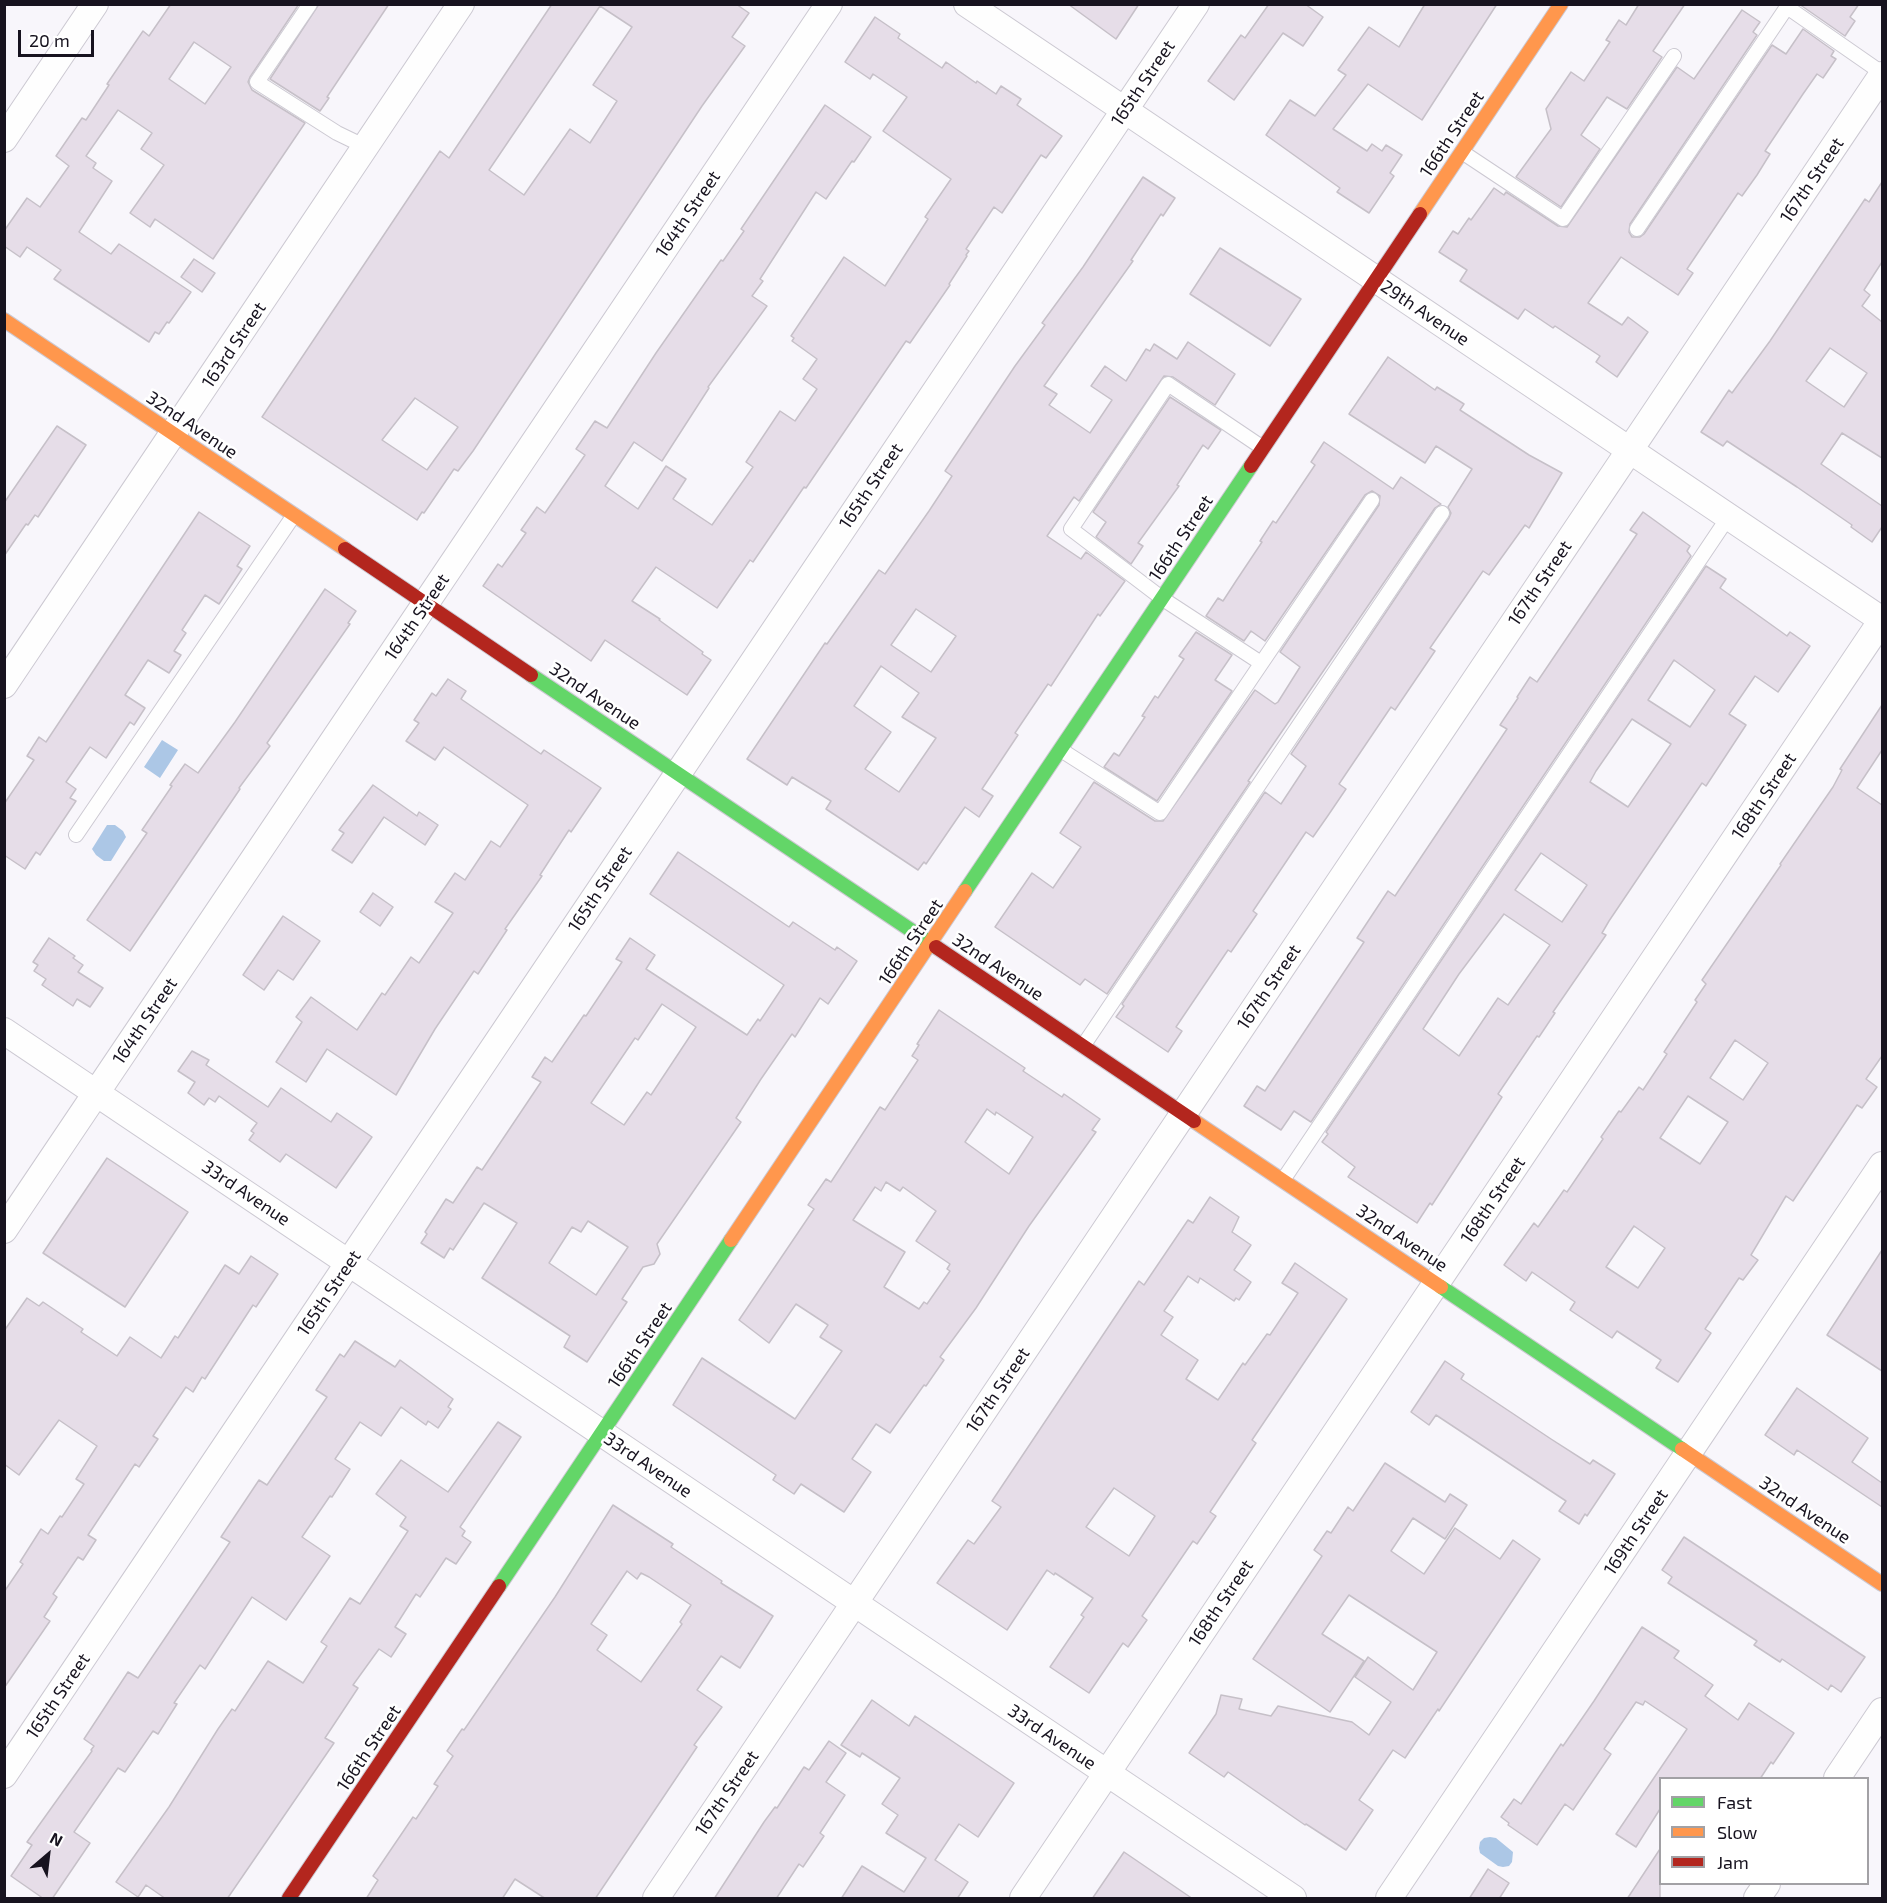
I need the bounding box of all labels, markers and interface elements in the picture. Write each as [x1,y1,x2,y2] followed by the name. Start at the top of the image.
[21,18,98,56] scale bar
[29,29,70,51] text: 20 m
[1107,36,1179,130] street label: 165th Street
[1415,87,1489,181] street label: 166th Street
[1776,133,1848,227] street label: 167th Street
[651,167,725,261] street label: 164th Street
[1377,276,1473,350] street label: 29th Avenue
[197,298,271,392] street label: 163rd Street
[142,387,242,463] street label: 32nd Avenue
[835,439,907,533] street label: 165th Street
[1144,491,1218,585] street label: 166th Street
[1504,536,1576,630] street label: 167th Street
[380,570,454,664] street label: 164th Street
[545,658,645,734] street label: 32nd Avenue
[1727,749,1801,843] street label: 168th Street
[564,842,636,936] street label: 165th Street
[874,895,948,989] street label: 166th Street
[948,929,1048,1005] street label: 32nd Avenue
[1233,940,1305,1034] street label: 167th Street
[108,974,182,1068] street label: 164th Street
[1456,1153,1530,1247] street label: 168th Street
[198,1156,294,1230] street label: 33rd Avenue
[1352,1200,1452,1276] street label: 32nd Avenue
[293,1246,365,1340] street label: 165th Street
[603,1298,677,1392] street label: 166th Street
[962,1343,1034,1437] street label: 167th Street
[600,1428,696,1502] street label: 33rd Avenue
[1755,1472,1855,1548] street label: 32nd Avenue
[1599,1485,1673,1579] street label: 169th Street
[1184,1556,1258,1650] street label: 168th Street
[22,1649,94,1743] street label: 165th Street
[1004,1700,1100,1774] street label: 33rd Avenue
[332,1701,406,1795] street label: 166th Street
[691,1746,763,1840] street label: 167th Street
[1659,1777,1869,1885] legend
[1717,1791,1752,1813] text: Fast
[1717,1821,1757,1843] text: Slow
[18,1825,78,1885] north arrow
[47,1828,66,1850] text: N
[1717,1851,1749,1873] text: Jam

